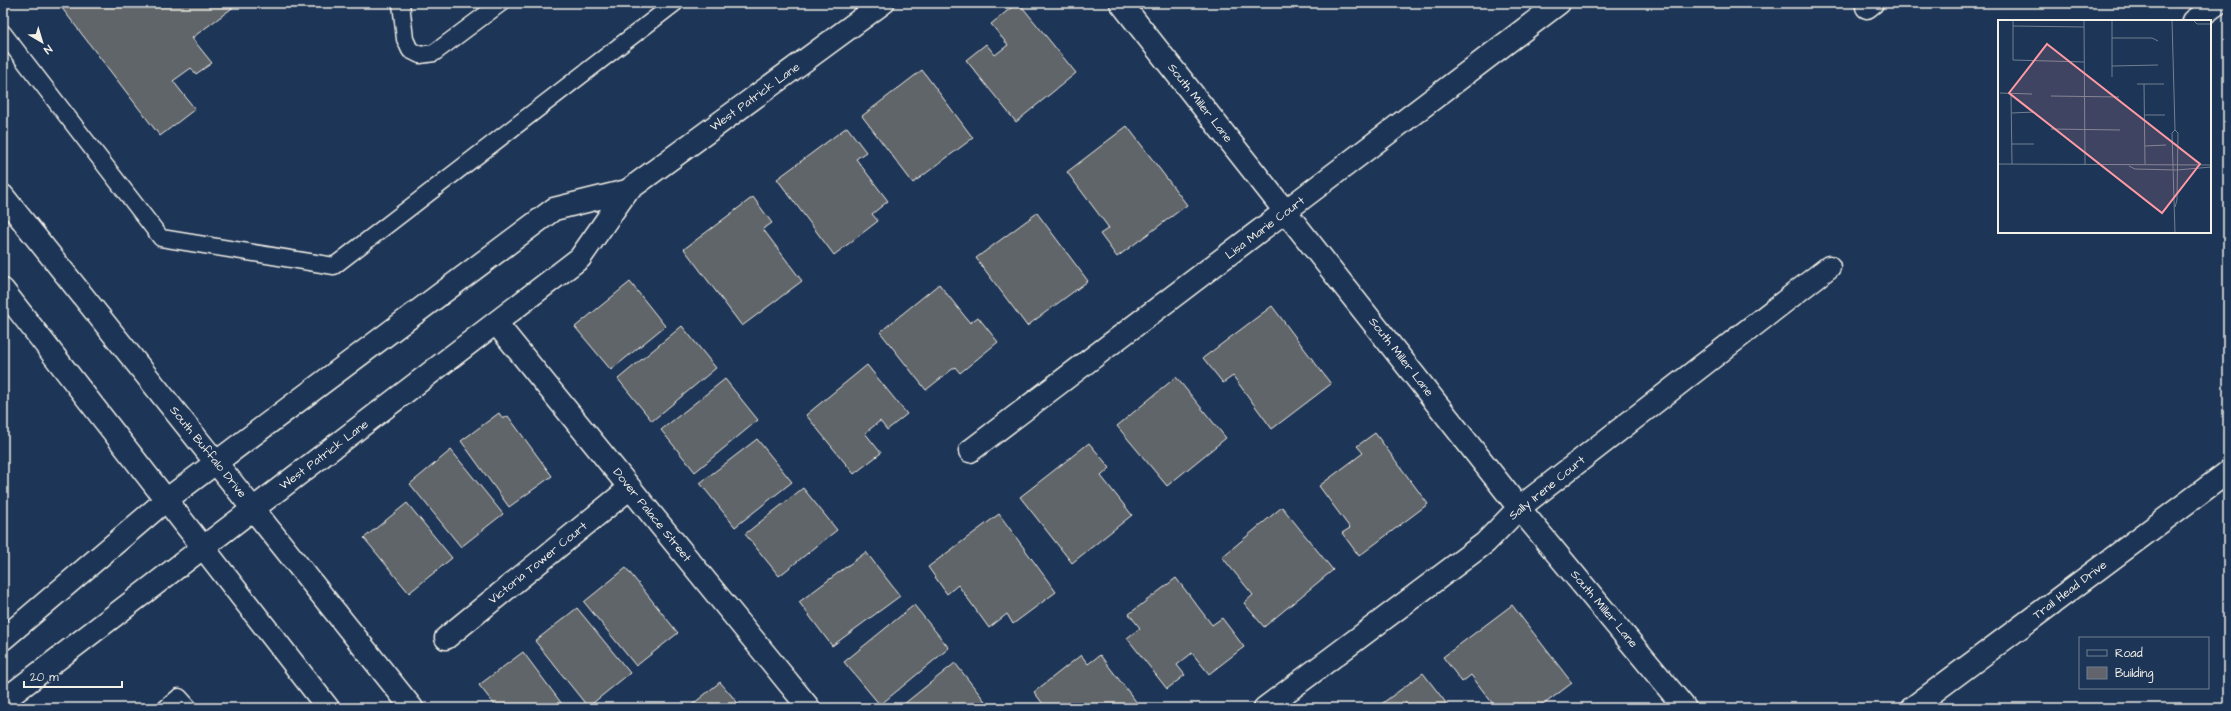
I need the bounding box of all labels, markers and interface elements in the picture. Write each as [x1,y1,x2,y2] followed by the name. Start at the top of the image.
[1998,20,2211,233] inset map
[22,22,62,62] north arrow
[40,41,55,58] text: N
[707,58,804,135] street label: West Patrick Lane
[1164,60,1237,147] street label: South Miller Lane
[1222,192,1308,264] street label: Lisa Marie Court
[1365,314,1438,401] street label: South Miller Lane
[166,403,251,502] street label: South Buffalo Drive
[276,416,372,494] street label: West Patrick Lane
[1505,452,1590,525] street label: Sally Irene Court
[609,464,695,566] street label: Dover Palace Street
[485,518,591,608] street label: Victoria Tower Court
[2030,556,2111,623] street label: Trail Head Drive
[1566,567,1642,652] street label: South Miller Lane
[2079,637,2209,689] legend
[2115,645,2143,662] text: Road
[24,663,122,689] scale bar
[2115,665,2153,683] text: Building
[30,669,59,686] text: 20 m

